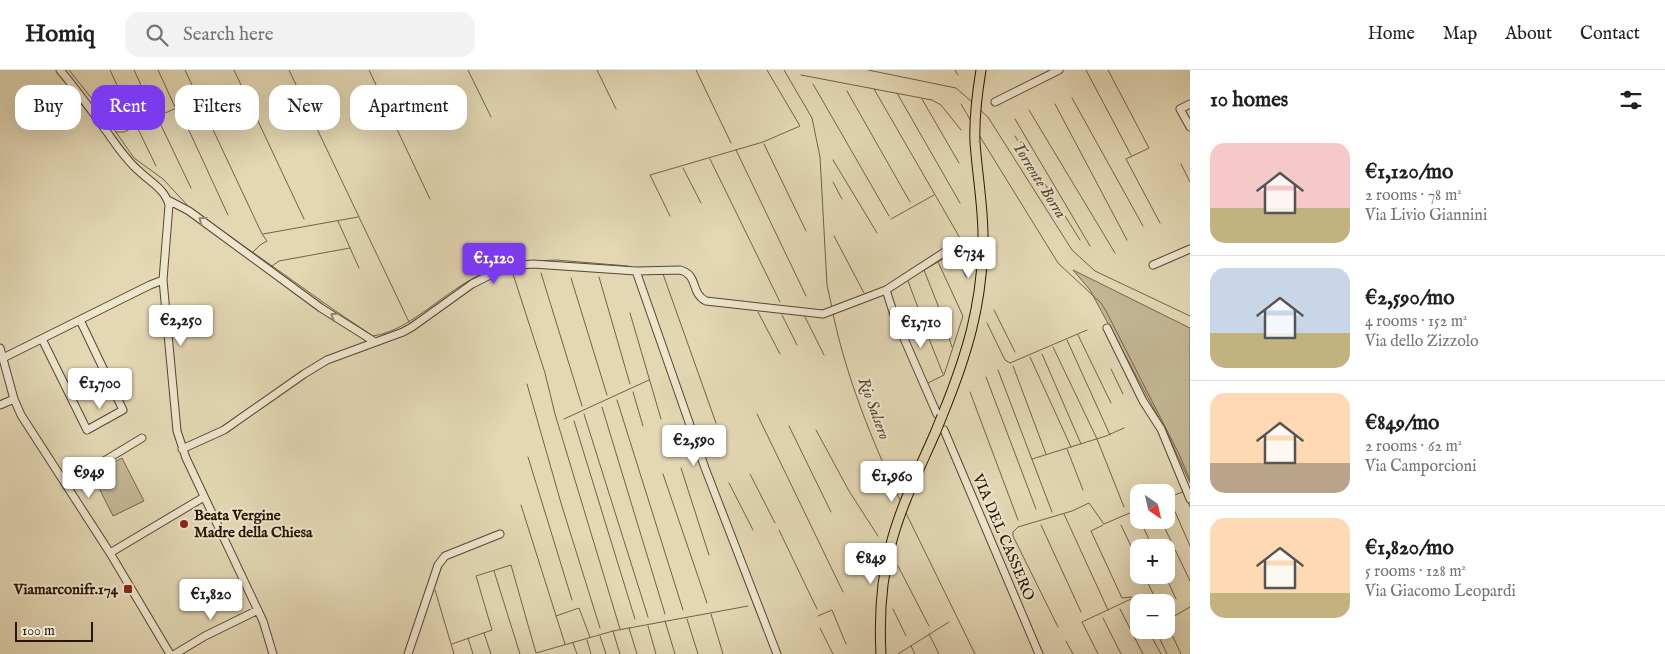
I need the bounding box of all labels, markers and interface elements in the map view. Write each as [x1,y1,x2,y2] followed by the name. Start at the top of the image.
[125,12,475,57] search box
[25,19,95,50] text: Homiq
[143,21,171,49] icon: search
[183,23,274,47] text: Search here
[1368,23,1415,46] text: Home
[1443,23,1477,46] text: Map
[1505,23,1552,46] text: About
[1580,23,1640,46] text: Contact
[15,85,81,130] chip: Buy
[91,85,165,130] chip: Rent
[175,85,259,130] chip: Filters
[269,85,340,130] chip: New
[350,85,467,130] chip: Apartment
[1617,86,1645,114] icon: filters
[1210,87,1288,114] text: 10 homes
[1007,138,1070,223] water label: Torrente Borra
[1365,159,1453,186] text: €1,120/mo
[1250,163,1310,223] icon: home
[1365,186,1462,206] text: 2 rooms · 78 m²
[1365,206,1487,226] text: Via Livio Giannini
[199,218,208,226] one-way arrow
[939,236,999,279] pin: €734
[453,242,535,285] pin: €1,120
[954,243,984,263] text: €734
[474,249,514,269] text: €1,120
[1365,285,1454,312] text: €2,590/mo
[1250,288,1310,348] icon: home
[140,304,222,347] pin: €2,250
[880,306,962,349] pin: €1,710
[160,311,202,331] text: €2,250
[1365,312,1467,332] text: 4 rooms · 152 m²
[330,313,339,322] one-way arrow
[901,313,941,333] text: €1,710
[1365,332,1479,352] text: Via dello Zizzolo
[59,368,141,410] pin: €1,700
[79,374,121,394] text: €1,700
[853,375,894,443] water label: Rio Salsero
[1365,410,1439,437] text: €849/mo
[1250,413,1310,473] icon: home
[653,424,735,467] pin: €2,590
[673,431,715,451] text: €2,590
[1365,437,1462,457] text: 2 rooms · 62 m²
[59,456,119,499] pin: €949
[1365,457,1476,477] text: Via Camporcioni
[851,460,933,503] pin: €1,960
[73,463,105,483] text: €949
[871,467,913,487] text: €1,960
[968,470,1039,603] street label: VIA DEL CASSERO
[1130,484,1175,529] north arrow
[1130,484,1175,639] map controls
[194,506,313,542] place label: Beata Vergine Madre della Chiesa
[178,518,190,530] marker: Beata Vergine Madre della Chiesa
[1365,535,1454,562] text: €1,820/mo
[1250,538,1310,598] icon: home
[1130,539,1175,584] button: +
[841,542,901,585] pin: €849
[856,549,886,569] text: €849
[1365,562,1466,582] text: 5 rooms · 128 m²
[170,578,252,621] pin: €1,820
[13,580,119,599] place label: Viamarconifr.174
[1365,582,1516,602] text: Via Giacomo Leopardi
[122,583,134,595] marker: Viamarconifr.174
[190,585,232,605] text: €1,820
[1130,594,1175,639] button: −
[15,619,92,642] scale bar
[22,622,55,640] text: 100 m

